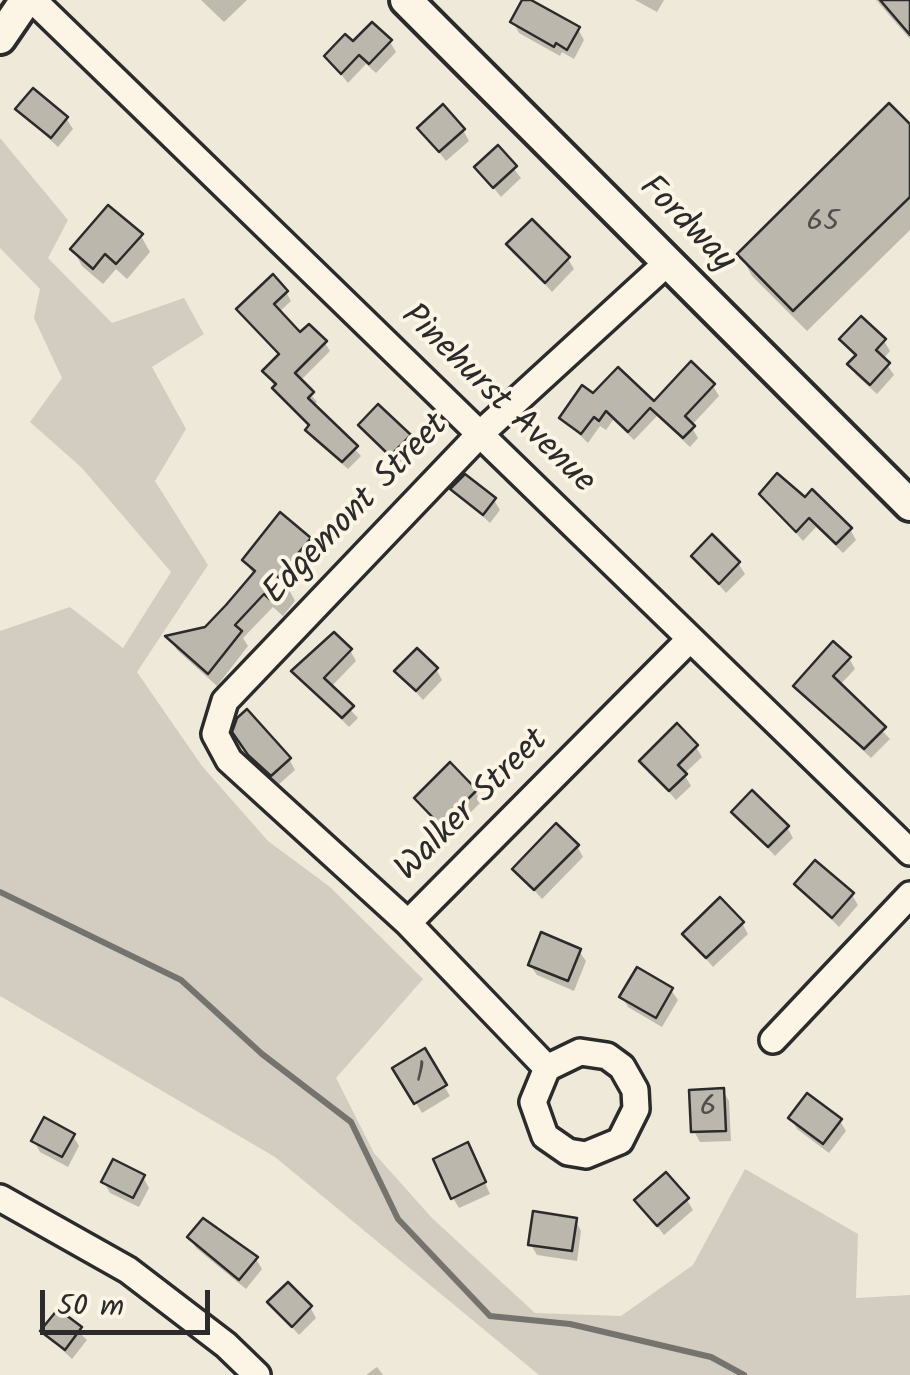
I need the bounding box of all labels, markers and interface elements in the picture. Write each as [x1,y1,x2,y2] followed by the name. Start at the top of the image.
[628,169,742,283] street label: Fordway
[807,207,839,243] house number: 65
[390,298,602,504] street label: Pinehurst Avenue
[256,407,460,615] street label: Edgemont Street
[389,722,559,892] street label: Walker Street
[415,1058,425,1094] house number: 1
[700,1092,716,1128] house number: 6
[45,1270,215,1332] scale bar
[57,1283,124,1331] text: 50 m

